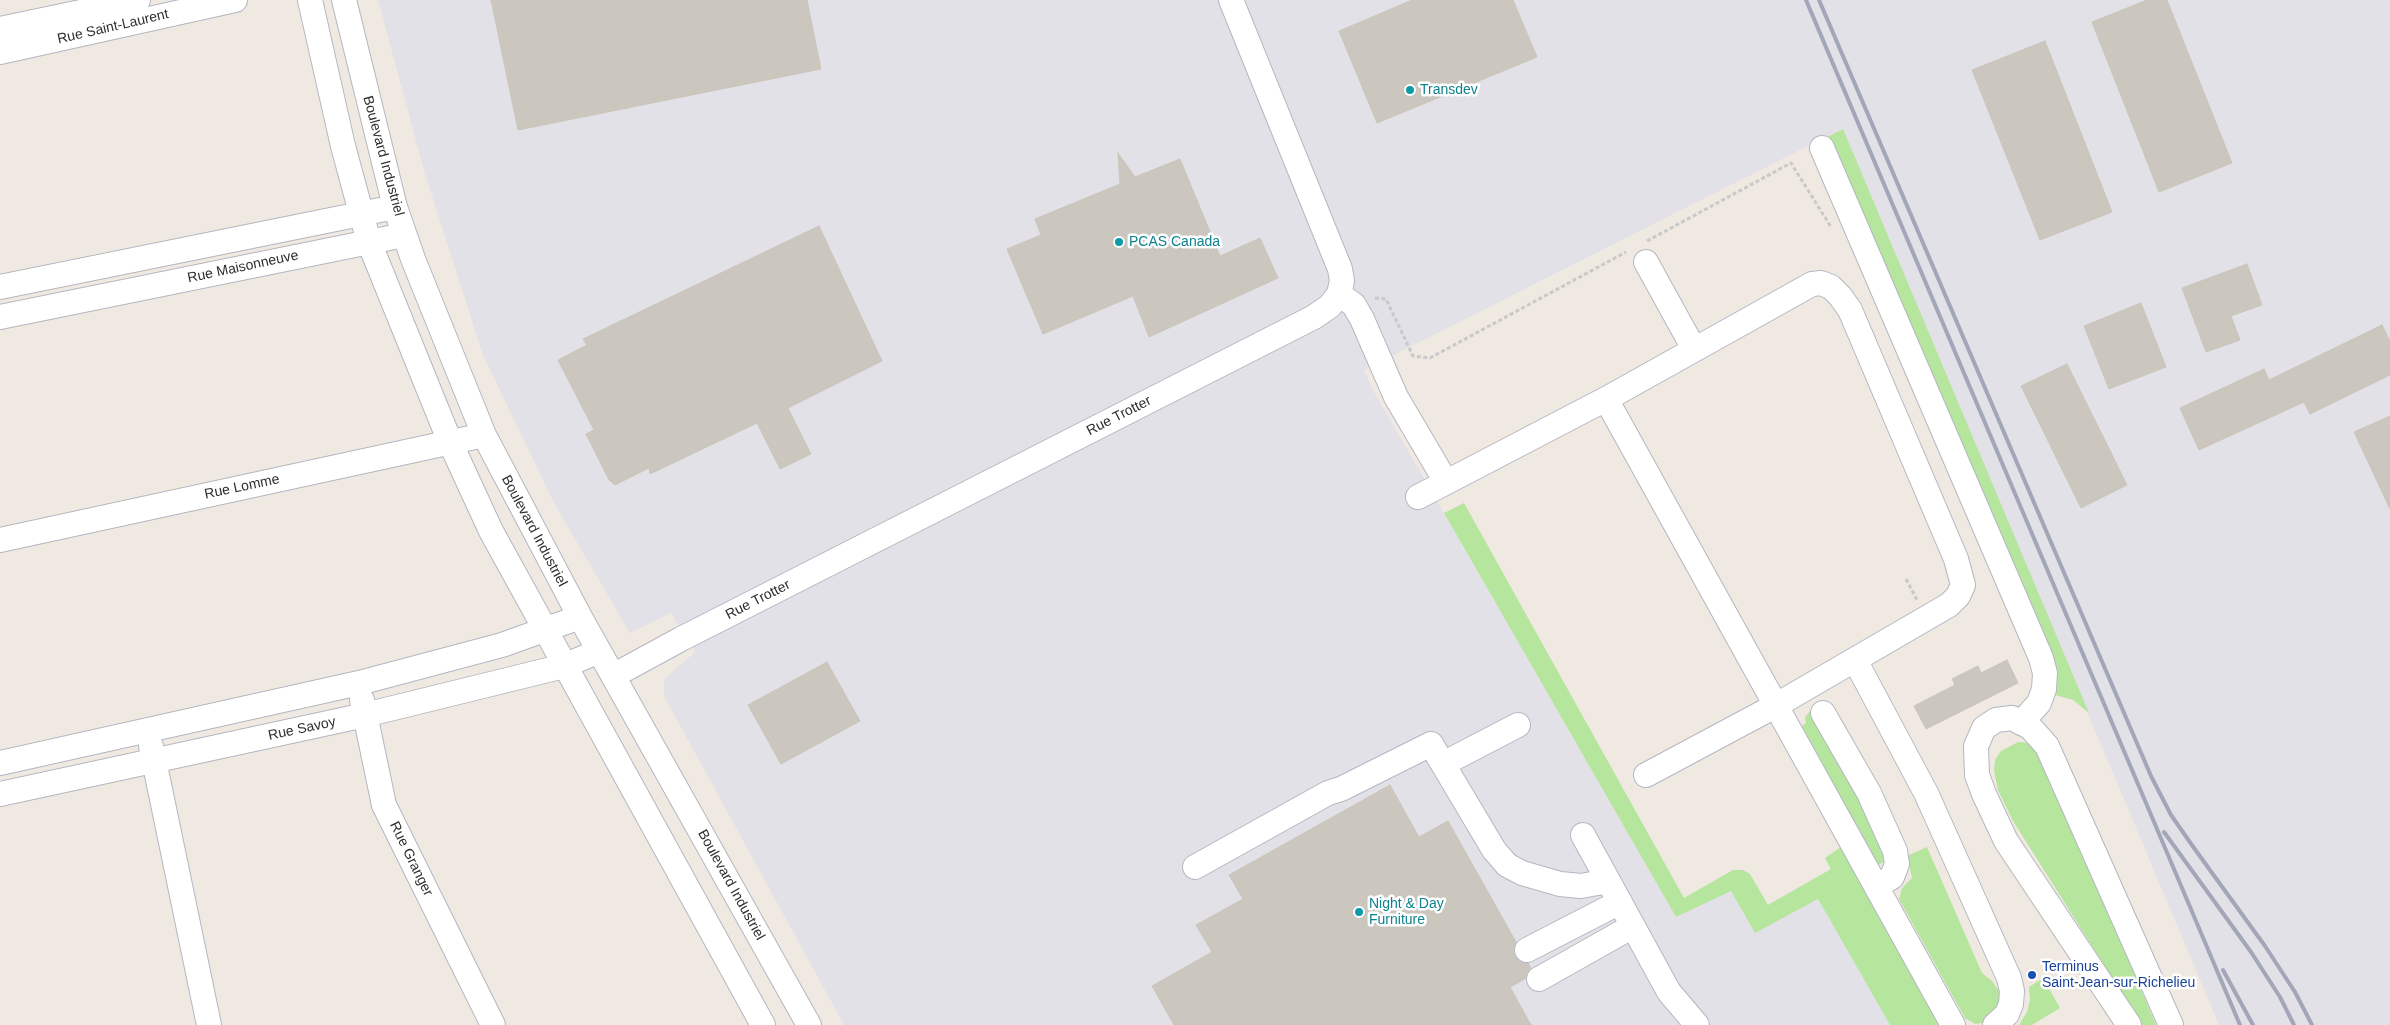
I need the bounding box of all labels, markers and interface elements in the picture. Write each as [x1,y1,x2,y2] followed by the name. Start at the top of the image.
[56,6,170,48] street label: Rue Saint-Laurent
[1420,82,1478,98] place label: Transdev
[1404,84,1416,96] marker: Transdev
[359,94,407,218] street label: Boulevard Industriel
[1129,234,1220,250] place label: PCAS Canada
[1113,236,1125,248] marker: PCAS Canada
[186,247,300,287] street label: Rue Maisonneuve
[1084,393,1154,439] street label: Rue Trotter
[203,471,281,503] street label: Rue Lomme
[498,472,570,590] street label: Boulevard Industriel
[723,577,793,623] street label: Rue Trotter
[267,714,337,744] street label: Rue Savoy
[386,819,436,899] street label: Rue Granger
[694,827,768,943] street label: Boulevard Industriel
[1369,896,1444,929] place label: Night & Day Furniture
[1353,906,1365,918] marker: Night & Day Furniture
[2042,959,2195,992] place label: Terminus Saint-Jean-sur-Richelieu
[2026,969,2038,981] marker: Terminus Saint-Jean-sur-Richelieu

